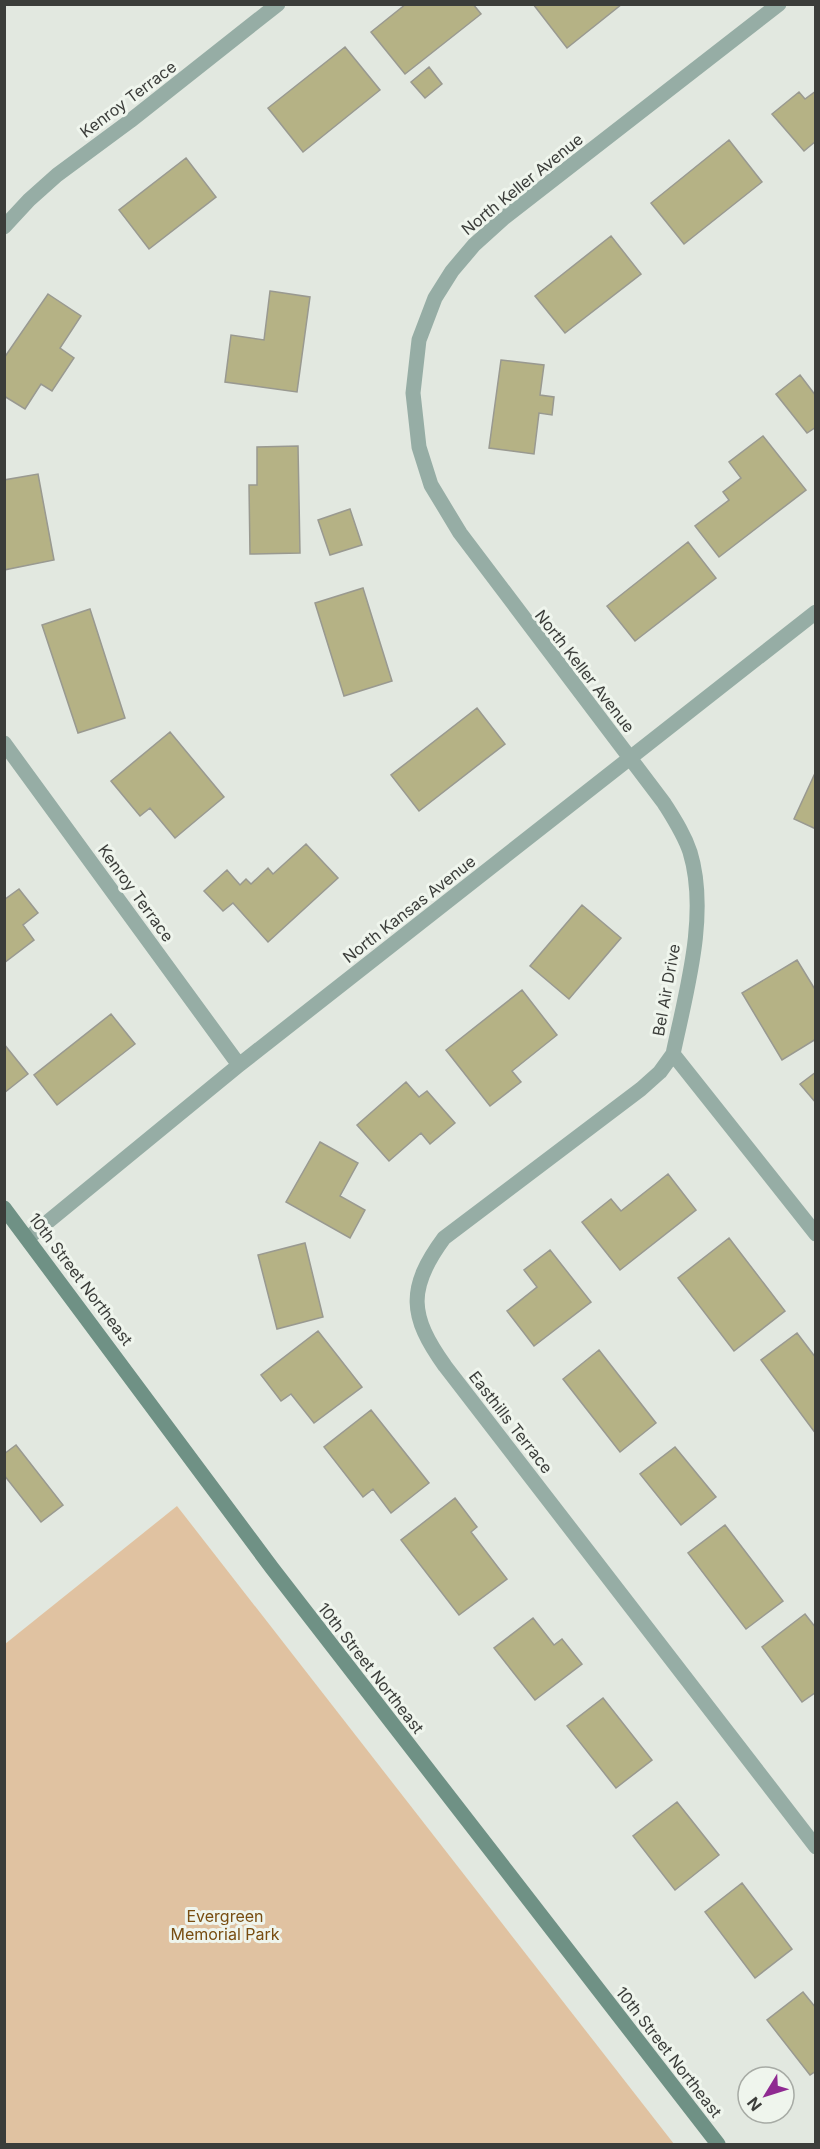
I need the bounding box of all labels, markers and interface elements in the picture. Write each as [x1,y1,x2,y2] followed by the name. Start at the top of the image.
[76,56,180,142] street label: Kenroy Terrace
[457,129,587,239] street label: North Keller Avenue
[531,606,639,736] street label: North Keller Avenue
[94,840,178,946] street label: Kenroy Terrace
[339,851,479,967] street label: North Kansas Avenue
[648,942,684,1038] street label: Bel Air Drive
[25,1209,137,1349] street label: 10th Street Northeast
[465,1367,557,1477] street label: Easthills Terrace
[314,1599,428,1737] street label: 10th Street Northeast
[170,1906,280,1944] park label: Evergreen Memorial Park
[612,1983,726,2121] street label: 10th Street Northeast
[736,2065,796,2125] north arrow
[743,2093,766,2115] text: N

